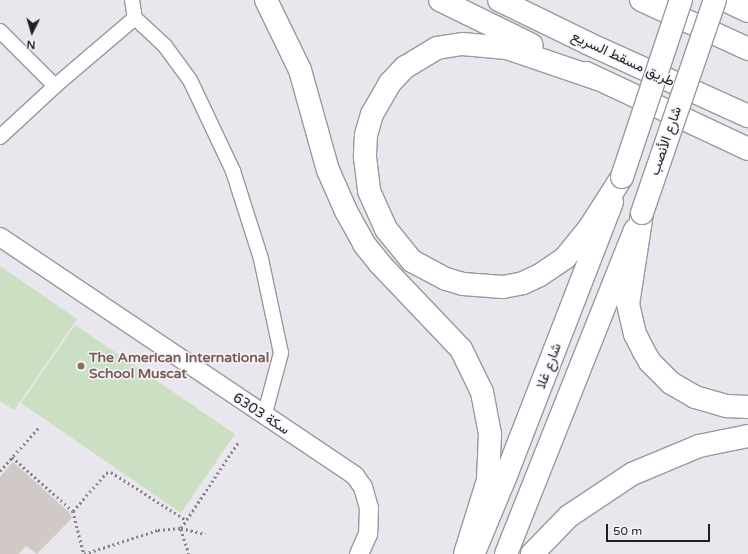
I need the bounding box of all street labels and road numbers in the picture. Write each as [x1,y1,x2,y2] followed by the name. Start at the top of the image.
[569,28,677,90] street label: طريق مسقط السريع
[646,104,686,178] street label: شارع الأنصب
[533,341,565,391] street label: شارع غلا
[229,389,293,439] street label: سكة 6303

